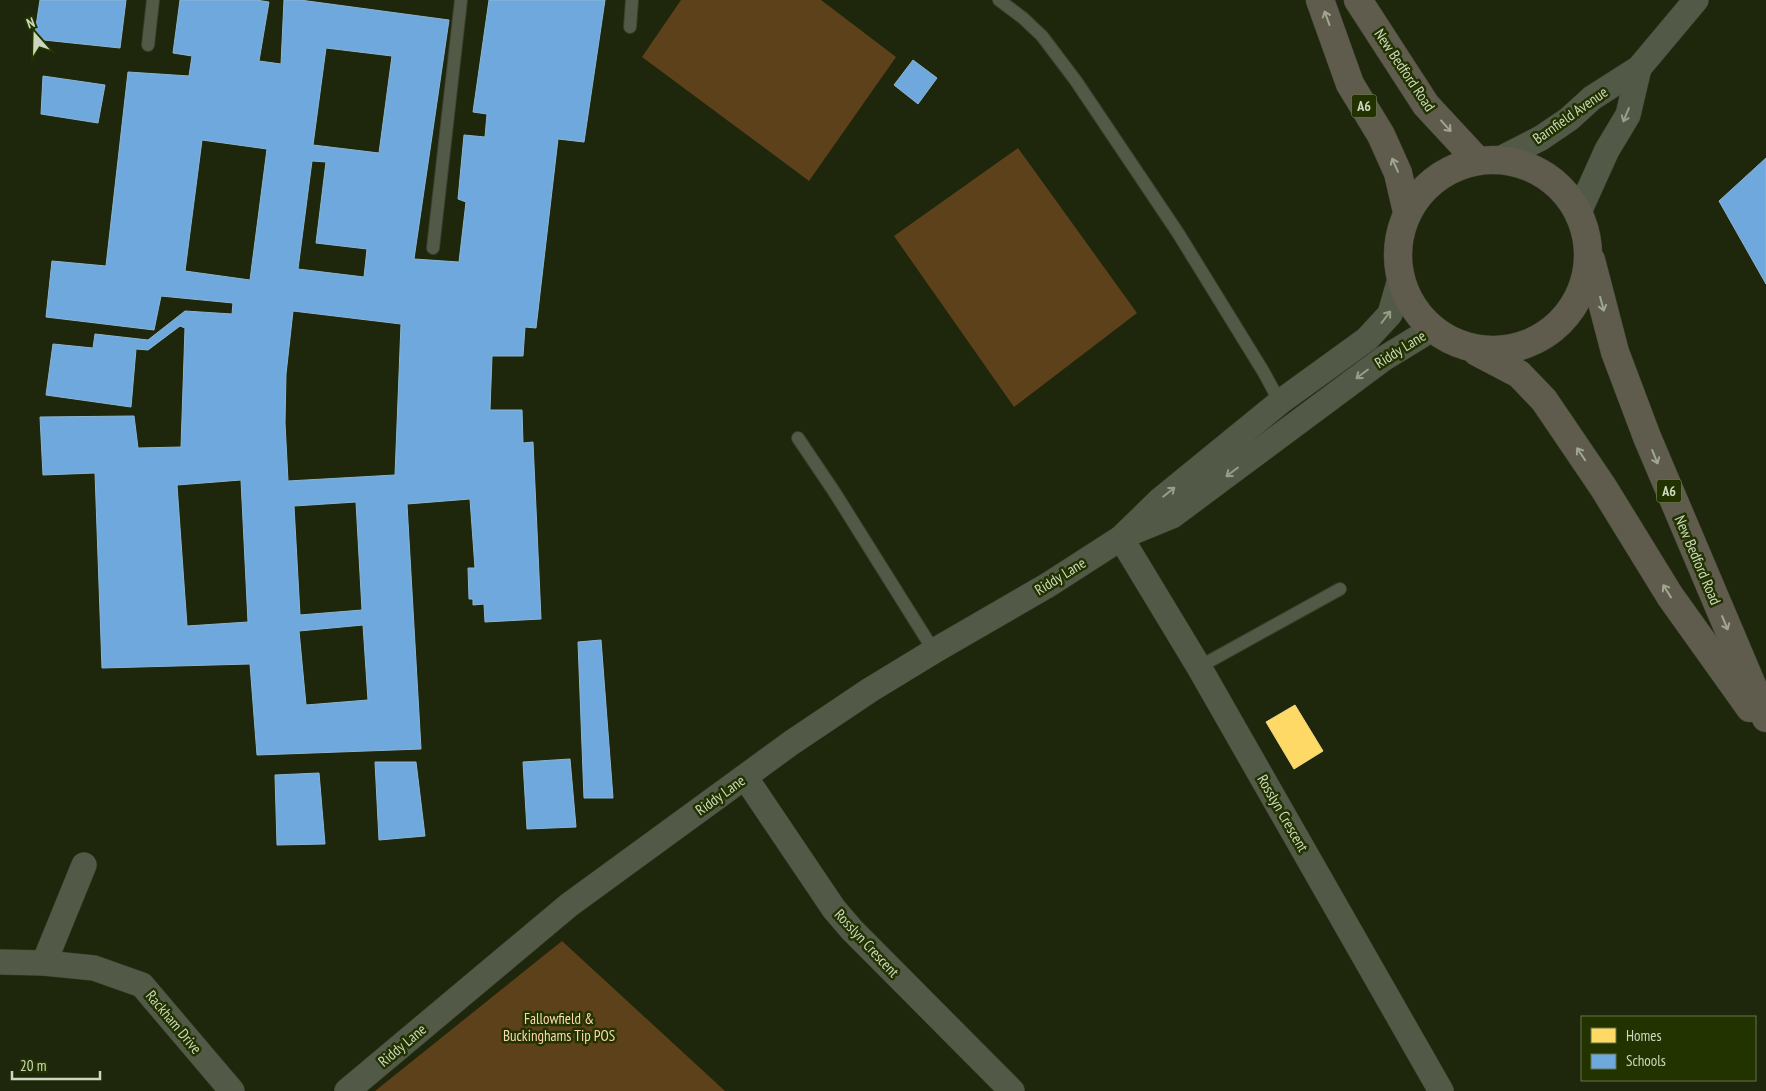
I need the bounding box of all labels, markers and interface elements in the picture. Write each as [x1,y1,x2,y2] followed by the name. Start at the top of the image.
[10,10,60,60] north arrow
[1322,11,1331,27] one-way arrow
[24,13,37,33] text: N
[1370,25,1440,115] street label: New Bedford Road
[1529,82,1611,148] street label: Barnfield Avenue
[1352,94,1376,118] road number: A6
[1621,107,1631,122] one-way arrow
[1439,119,1451,132] one-way arrow
[1390,158,1399,173] one-way arrow
[1598,295,1608,311] one-way arrow
[1381,310,1391,324] one-way arrow
[1371,326,1429,372] street label: Riddy Lane
[1356,369,1369,380] one-way arrow
[1576,447,1586,461] one-way arrow
[1651,449,1660,464] one-way arrow
[1226,466,1239,477] one-way arrow
[1656,480,1682,502] road number: A6
[1162,487,1175,498] one-way arrow
[1671,512,1725,608] street label: New Bedford Road
[1031,553,1089,599] street label: Riddy Lane
[1662,585,1672,599] one-way arrow
[1721,615,1731,630] one-way arrow
[692,771,748,819] street label: Riddy Lane
[1253,771,1313,855] street label: Rosslyn Crescent
[831,905,903,981] street label: Rosslyn Crescent
[142,986,206,1058] street label: Rackham Drive
[503,1009,615,1045] park label: Fallowfield & Buckinghams Tip POS
[1581,1016,1756,1081] legend
[374,1020,430,1070] street label: Riddy Lane
[1626,1026,1662,1045] text: Homes
[12,1048,100,1080] scale bar
[1626,1051,1666,1070] text: Schools
[20,1056,46,1075] text: 20 m

